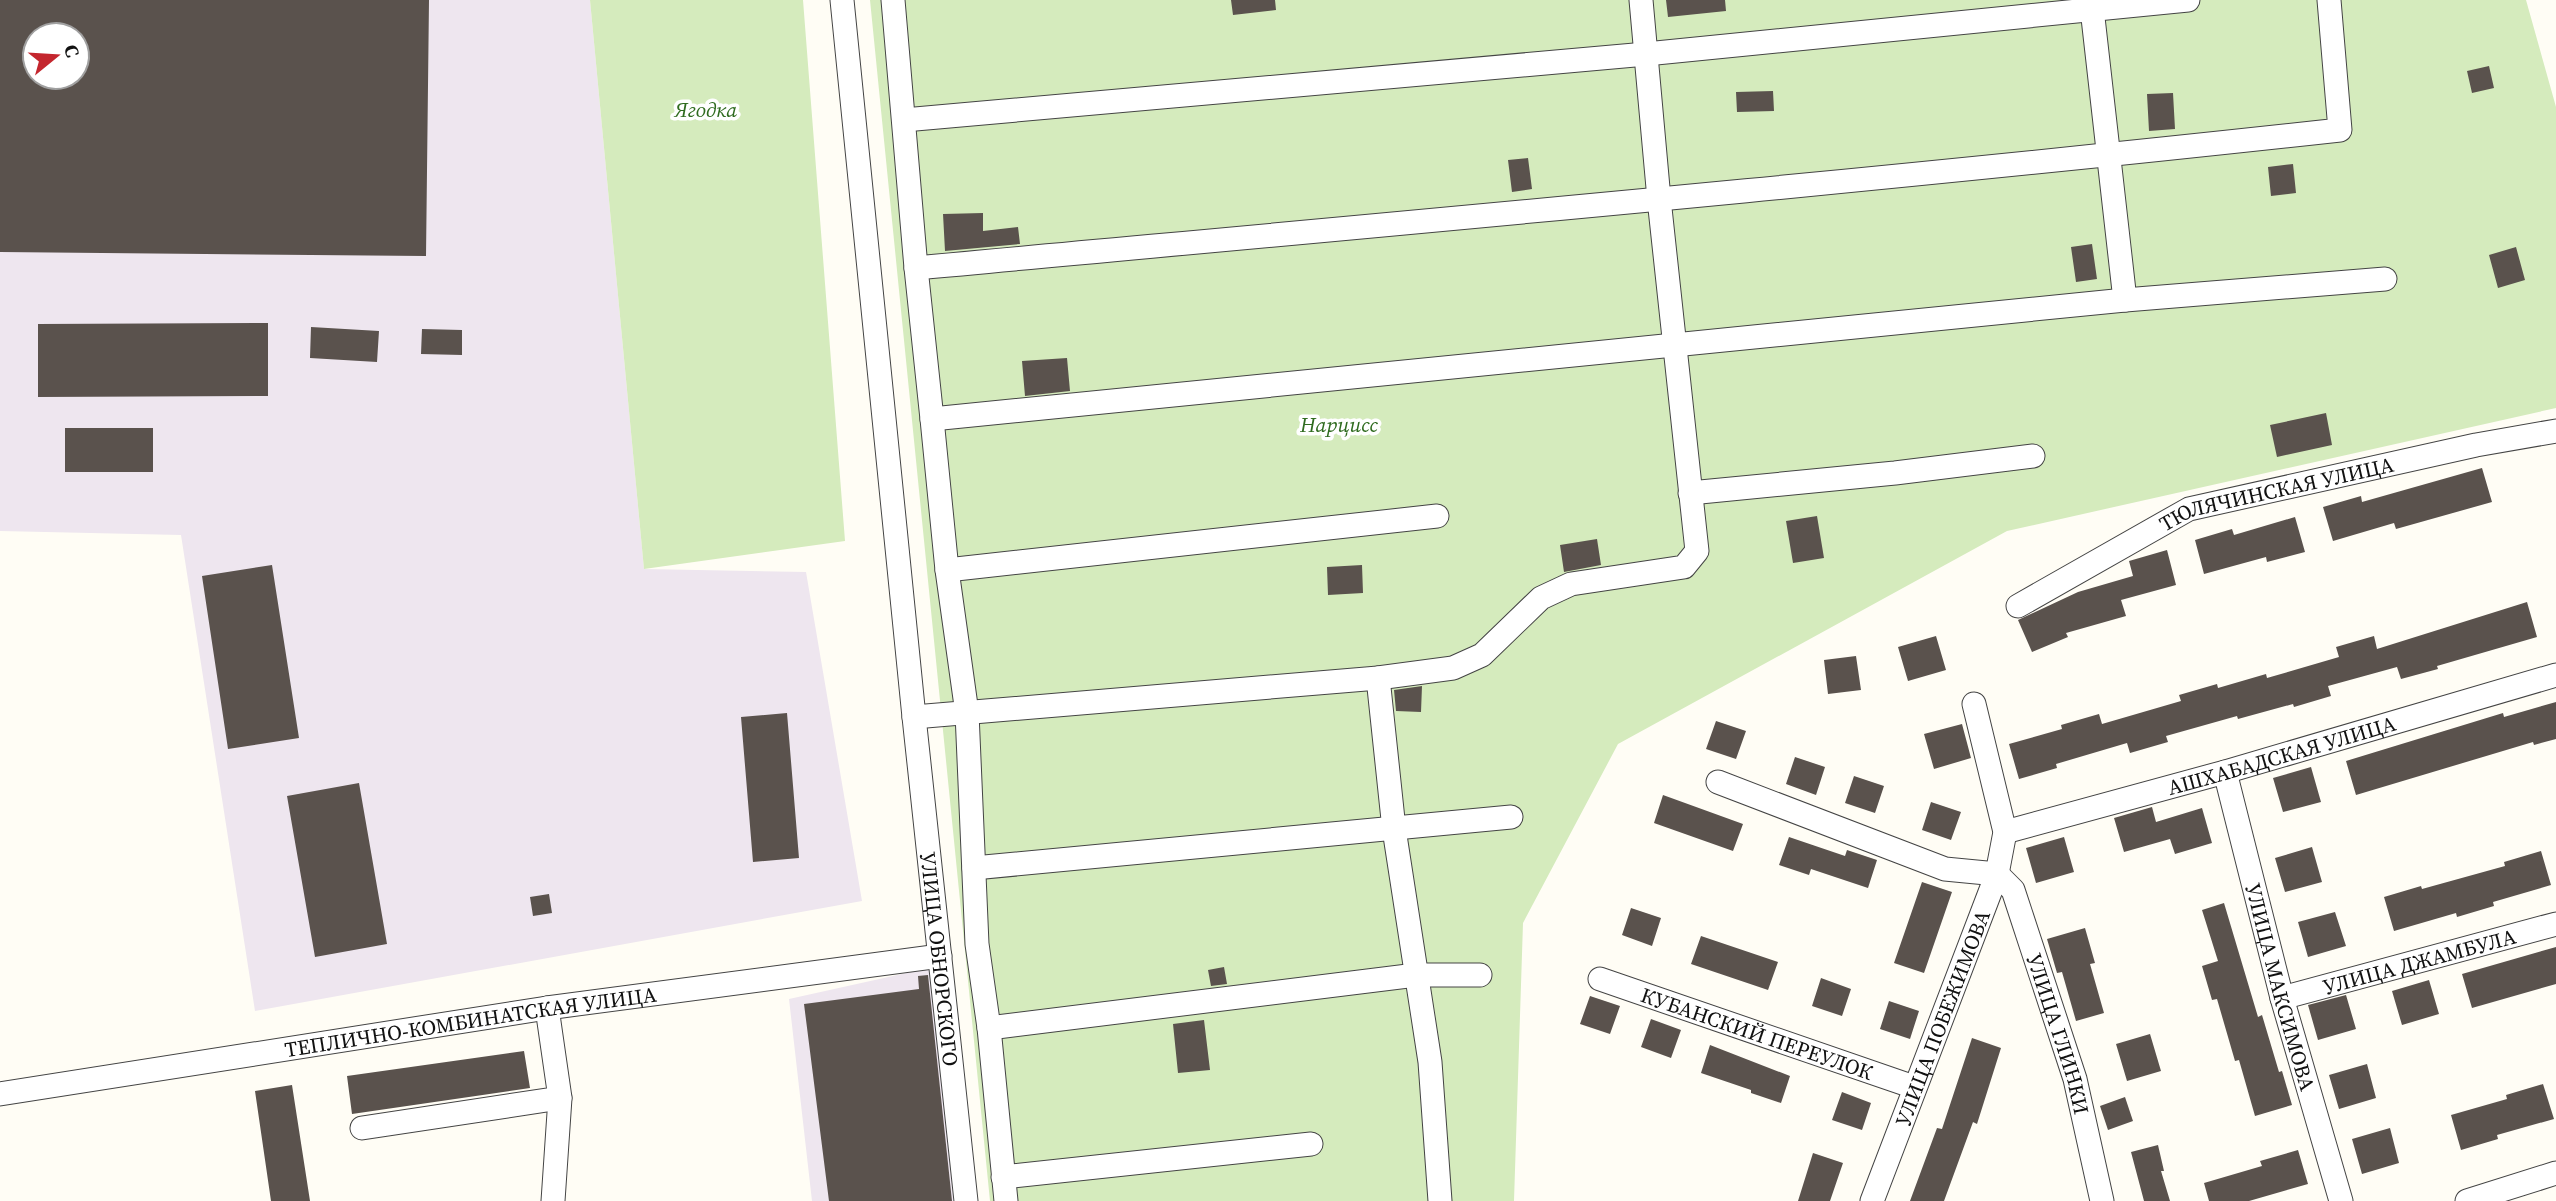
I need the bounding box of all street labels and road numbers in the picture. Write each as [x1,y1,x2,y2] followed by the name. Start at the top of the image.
[2154,449,2396,538] street label: ТЮЛЯЧИНСКАЯ УЛИЦА
[2164,708,2399,802] street label: АШХАБАДСКАЯ УЛИЦА
[914,850,966,1068] street label: УЛИЦА ОБНОРСКОГО
[2239,880,2323,1094] street label: УЛИЦА МАКСИМОВА
[1887,906,1996,1130] street label: УЛИЦА ПОБЕЖИМОВА
[2319,921,2519,1001] street label: УЛИЦА ДЖАМБУЛА
[2020,949,2097,1117] street label: УЛИЦА ГЛИНКИ
[282,979,658,1064] street label: ТЕПЛИЧНО-КОМБИНАТСКАЯ УЛИЦА
[1637,980,1877,1086] street label: КУБАНСКИЙ ПЕРЕУЛОК

